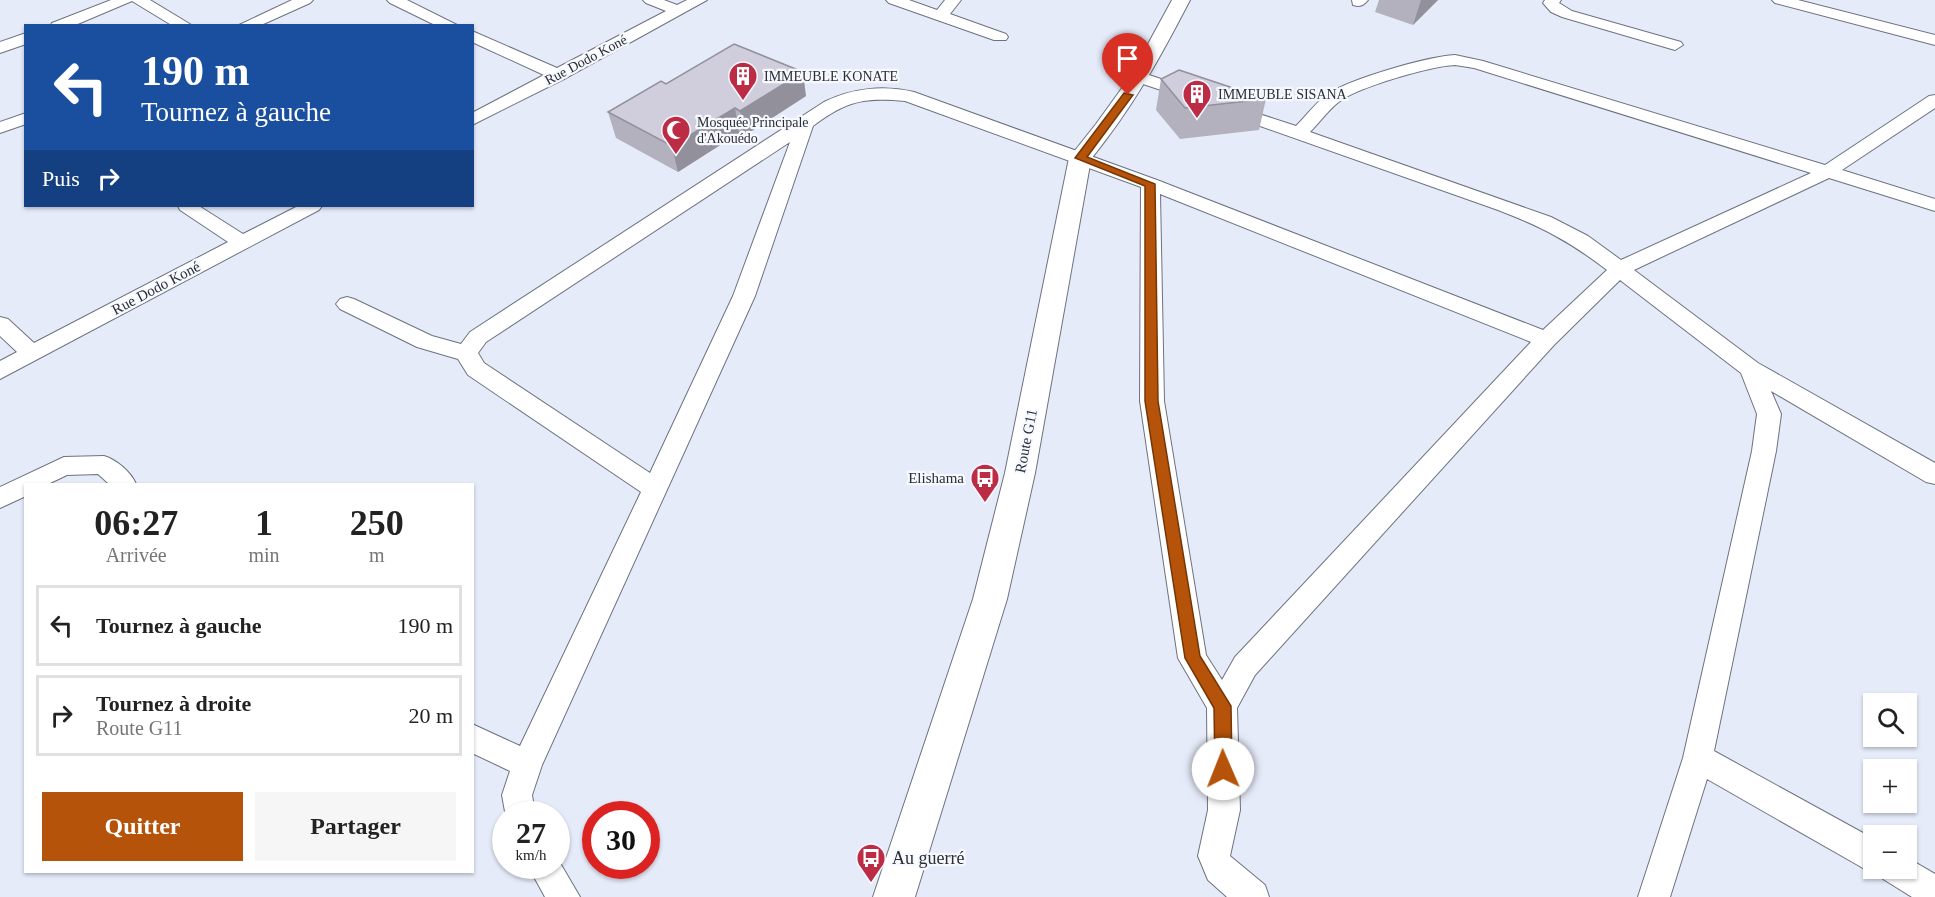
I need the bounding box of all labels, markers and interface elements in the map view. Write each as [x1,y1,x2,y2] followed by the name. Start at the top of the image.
[542,32,630,88] street label: Rue Dodo Koné
[1102,33,1153,95] pin
[1111,42,1144,75] icon: arrive
[42,48,120,126] icon: left
[141,48,250,94] text: 190 m
[727,60,759,102] building icon: IMMEUBLE KONATE
[764,69,898,84] place label: IMMEUBLE KONATE
[1181,78,1213,120] building icon: IMMEUBLE SISANA
[1218,87,1348,102] place label: IMMEUBLE SISANA
[141,97,331,127] text: Tournez à gauche
[660,114,692,156] mosque icon: Mosquée Principale d'Akouédo
[697,115,809,146] place label: Mosquée Principale d'Akouédo
[92,162,125,195] icon: right
[42,166,80,191] text: Puis
[109,258,203,318] street label: Rue Dodo Koné
[1012,408,1040,474] street label: Route G11
[969,462,1001,504] bus stop icon: Elishama
[908,470,964,486] place label: Elishama
[94,503,178,543] text: 06:27
[255,503,273,543] text: 1
[350,503,404,543] text: 250
[106,544,167,566] text: Arrivée
[248,544,280,566] text: min
[369,544,385,566] text: m
[45,609,78,642] icon: left
[96,613,261,638] text: Tournez à gauche
[397,613,453,638] text: 190 m
[96,691,251,716] text: Tournez à droite
[1863,693,1917,879] map controls
[1863,693,1917,747] button: search
[45,699,78,732] icon: right
[408,703,453,728] text: 20 m
[96,717,182,739] text: Route G11
[1191,737,1255,801] position arrow
[1863,759,1917,813] button: +
[42,792,243,861] button: Quitter
[255,792,456,861] button: Partager
[582,801,660,879] speed limit sign: 30
[516,816,546,849] text: 27
[1863,825,1917,879] button: −
[855,842,887,884] bus stop icon: Au guerré
[516,847,546,863] text: km/h
[892,848,964,868] place label: Au guerré

